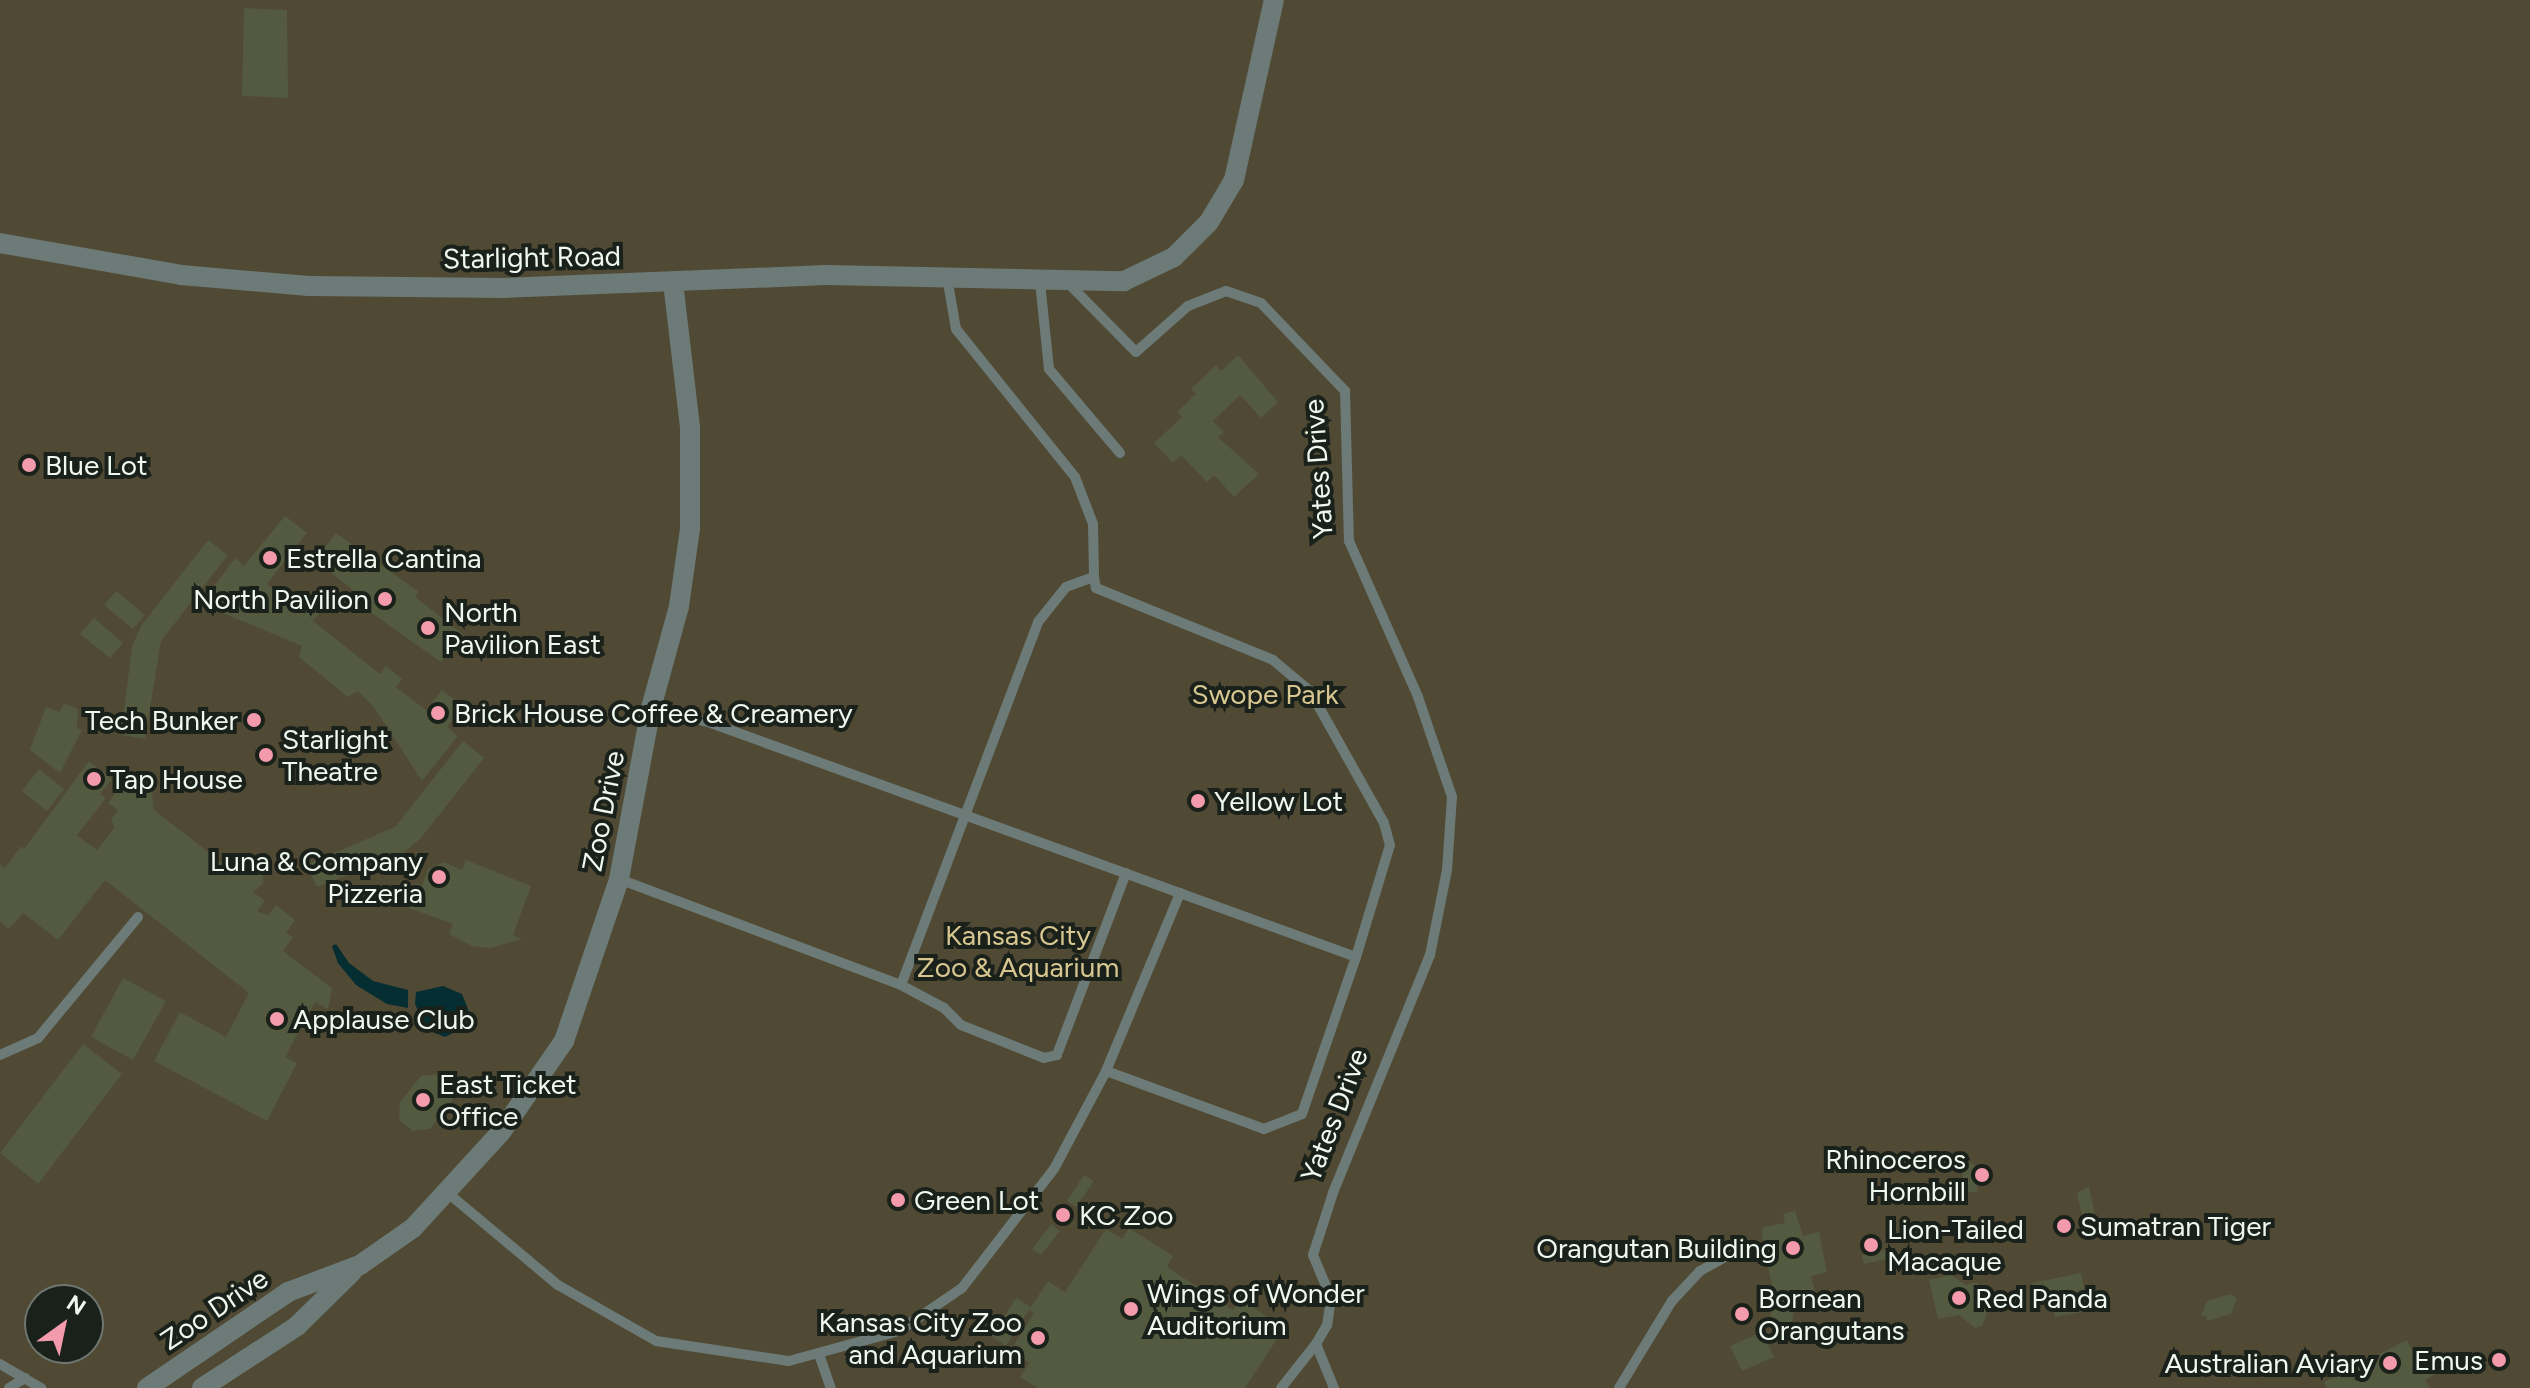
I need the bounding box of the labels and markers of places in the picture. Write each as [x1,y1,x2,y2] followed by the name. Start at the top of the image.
[45,448,147,482] place label: Blue Lot
[20,456,38,474] marker: Blue Lot
[286,541,482,575] place label: Estrella Cantina
[261,549,279,567] marker: Estrella Cantina
[193,582,369,616] place label: North Pavilion
[376,590,394,608] marker: North Pavilion
[444,595,601,661] place label: North Pavilion East
[419,619,437,637] marker: North Pavilion East
[454,696,853,730] place label: Brick House Coffee & Creamery
[85,703,238,737] place label: Tech Bunker
[429,704,447,722] marker: Brick House Coffee & Creamery
[245,711,263,729] marker: Tech Bunker
[282,722,389,788] place label: Starlight Theatre
[257,746,275,764] marker: Starlight Theatre
[110,762,243,796] place label: Tap House
[85,770,103,788] marker: Tap House
[1214,784,1343,818] place label: Yellow Lot
[1189,792,1207,810] marker: Yellow Lot
[210,844,423,910] place label: Luna & Company Pizzeria
[430,868,448,886] marker: Luna & Company Pizzeria
[293,1002,475,1036] place label: Applause Club
[268,1010,286,1028] marker: Applause Club
[439,1067,577,1133] place label: East Ticket Office
[414,1091,432,1109] marker: East Ticket Office
[1825,1142,1966,1208] place label: Rhinoceros Hornbill
[1973,1166,1991,1184] marker: Rhinoceros Hornbill
[914,1183,1039,1217] place label: Green Lot
[889,1191,907,1209] marker: Green Lot
[1079,1198,1174,1232] place label: KC Zoo
[1054,1206,1072,1224] marker: KC Zoo
[2080,1209,2271,1243] place label: Sumatran Tiger
[1887,1212,2024,1278] place label: Lion-Tailed Macaque
[2055,1217,2073,1235] marker: Sumatran Tiger
[1536,1231,1777,1265] place label: Orangutan Building
[1862,1236,1880,1254] marker: Lion-Tailed Macaque
[1784,1239,1802,1257] marker: Orangutan Building
[1147,1276,1365,1342] place label: Wings of Wonder Auditorium
[1758,1281,1905,1347] place label: Bornean Orangutans
[1975,1281,2108,1315] place label: Red Panda
[1950,1289,1968,1307] marker: Red Panda
[1122,1300,1140,1318] marker: Wings of Wonder Auditorium
[819,1305,1022,1371] place label: Kansas City Zoo and Aquarium
[1733,1305,1751,1323] marker: Bornean Orangutans
[1029,1329,1047,1347] marker: Kansas City Zoo and Aquarium
[2414,1343,2483,1377] place label: Emus
[2164,1346,2374,1380] place label: Australian Aviary
[2490,1351,2508,1369] marker: Emus
[2381,1354,2399,1372] marker: Australian Aviary

